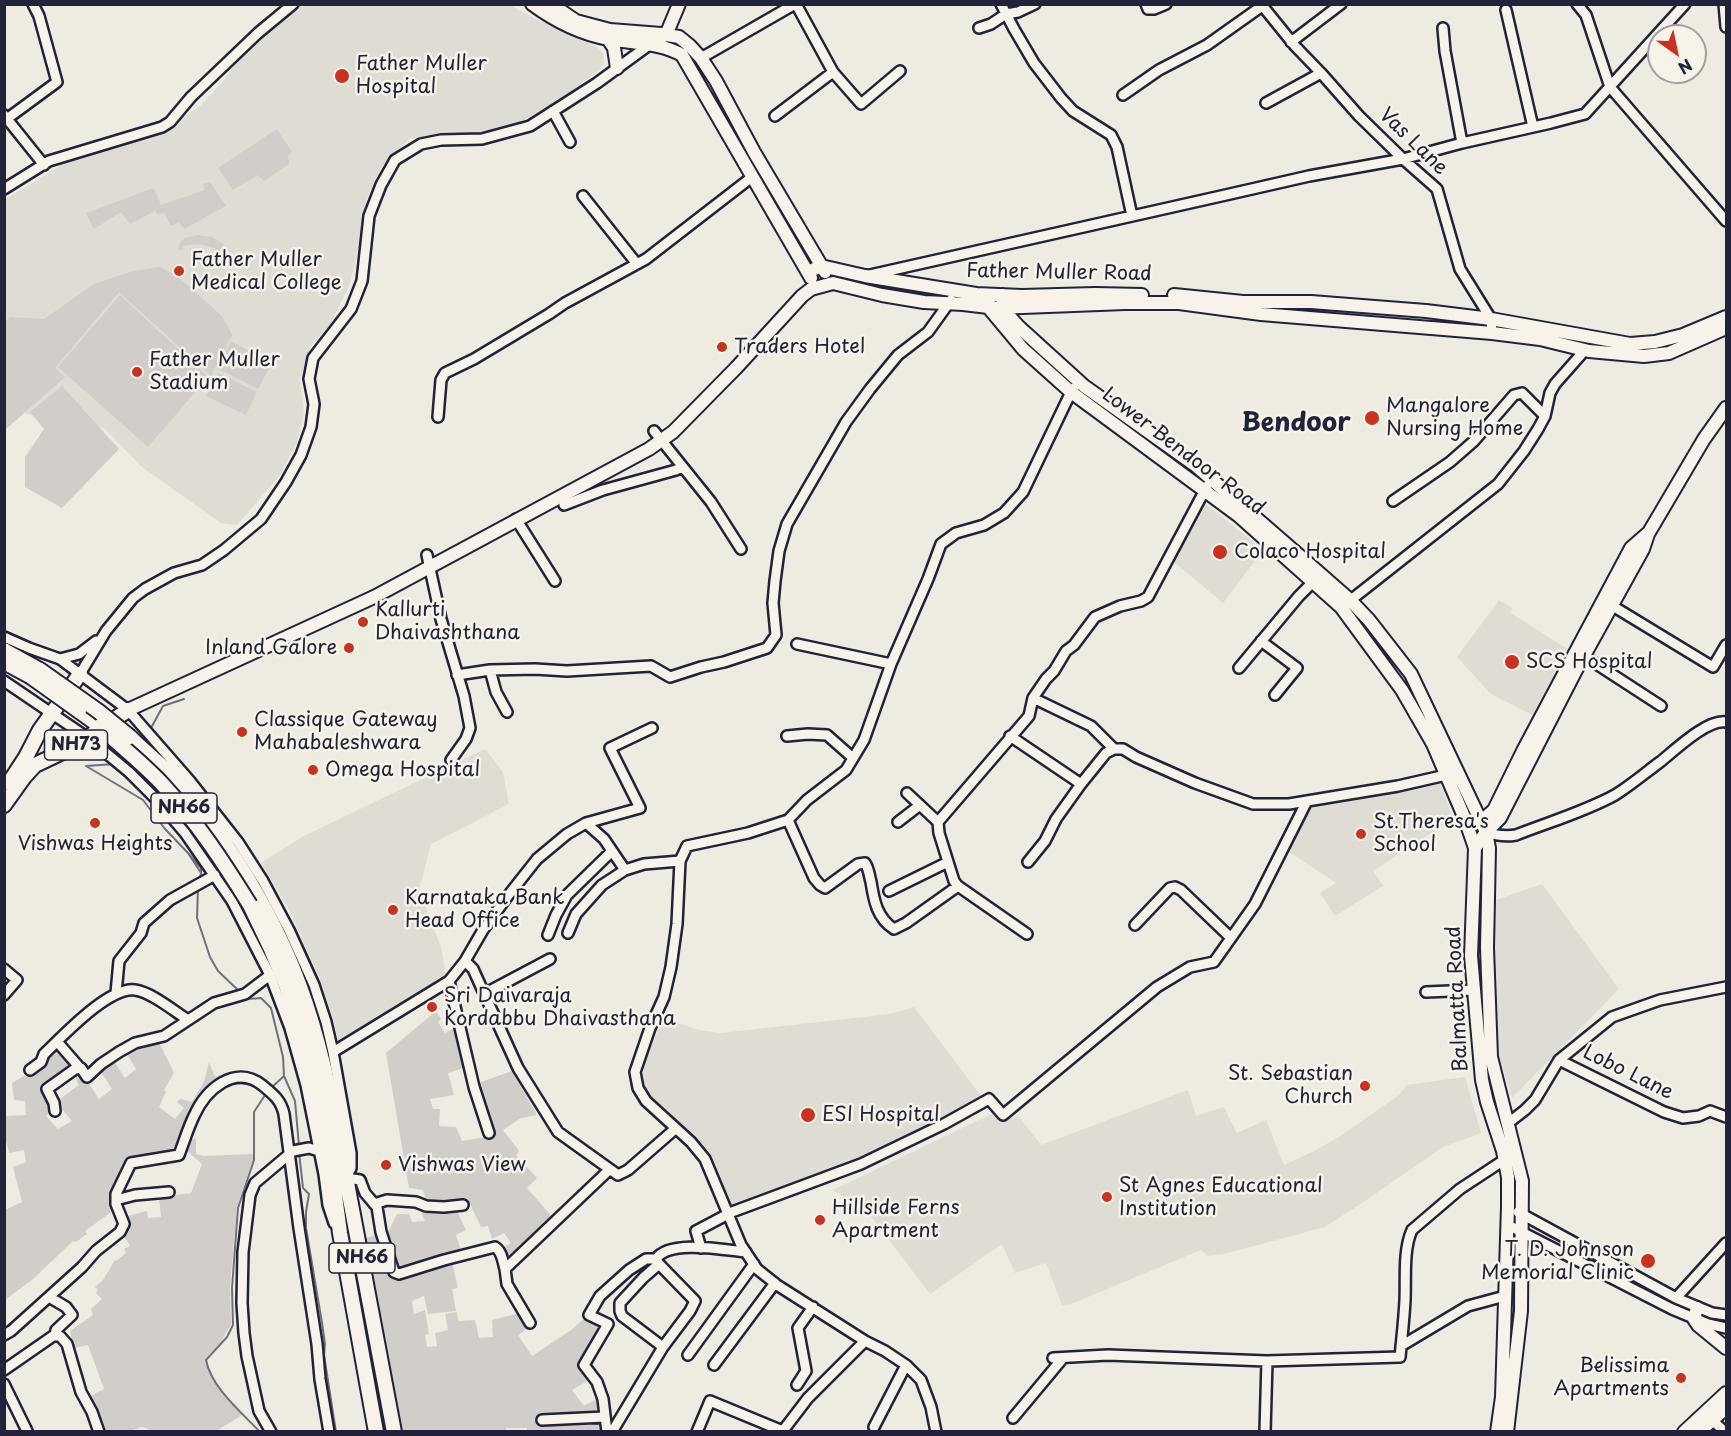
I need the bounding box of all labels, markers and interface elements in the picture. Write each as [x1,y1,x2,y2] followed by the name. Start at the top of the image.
[1647,24,1707,84] north arrow
[356,52,487,99] place label: Father Muller Hospital
[1674,54,1698,81] text: N
[333,67,351,85] marker: Father Muller Hospital
[1374,103,1452,181] street label: Vas Lane
[191,248,342,295] place label: Father Muller Medical College
[966,259,1152,287] street label: Father Muller Road
[172,264,186,278] marker: Father Muller Medical College
[734,335,865,359] place label: Traders Hotel
[715,340,729,354] marker: Traders Hotel
[149,348,280,395] place label: Father Muller Stadium
[130,365,144,379] marker: Father Muller Stadium
[1097,383,1269,521] street label: Lower Bendoor Road
[1386,394,1523,441] place label: Mangalore Nursing Home
[1241,408,1351,440] district label: Bendoor
[1363,409,1381,427] marker: Mangalore Nursing Home
[1234,540,1386,564] place label: Colaco Hospital
[1211,543,1229,561] marker: Colaco Hospital
[375,598,520,645] place label: Kallurti Dhaivashthana
[356,615,370,629] marker: Kallurti Dhaivashthana
[205,636,337,660] place label: Inland Galore
[342,641,356,655] marker: Inland Galore
[1526,650,1653,674] place label: SCS Hospital
[1503,653,1521,671] marker: SCS Hospital
[254,708,438,755] place label: Classique Gateway Mahabaleshwara
[235,725,249,739] marker: Classique Gateway Mahabaleshwara
[44,730,107,760] road number: NH73
[325,758,480,782] place label: Omega Hospital
[306,763,320,777] marker: Omega Hospital
[151,793,217,823] road number: NH66
[1373,810,1489,857] place label: St.Theresa's School
[88,816,102,830] marker: Vishwas Heights
[1354,827,1368,841] marker: St.Theresa's School
[18,832,172,856] place label: Vishwas Heights
[405,886,564,933] place label: Karnataka Bank Head Office
[386,903,400,917] marker: Karnataka Bank Head Office
[1442,925,1474,1073] street label: Balmatta Road
[444,984,676,1031] place label: Sri Daivaraja Kordabbu Dhaivasthana
[425,1000,439,1014] marker: Sri Daivaraja Kordabbu Dhaivasthana
[1579,1041,1677,1105] street label: Lobo Lane
[1228,1062,1353,1109] place label: St. Sebastian Church
[1358,1079,1372,1093] marker: St. Sebastian Church
[822,1103,940,1127] place label: ESI Hospital
[799,1106,817,1124] marker: ESI Hospital
[398,1153,526,1177] place label: Vishwas View
[379,1158,393,1172] marker: Vishwas View
[1119,1174,1323,1221] place label: St Agnes Educational Institution
[1100,1190,1114,1204] marker: St Agnes Educational Institution
[832,1196,960,1243] place label: Hillside Ferns Apartment
[813,1213,827,1227] marker: Hillside Ferns Apartment
[1481,1238,1634,1285] place label: T. D. Johnson Memorial Clinic
[329,1243,395,1273] road number: NH66
[1639,1252,1657,1270] marker: T. D. Johnson Memorial Clinic
[1553,1354,1669,1401] place label: Belissima Apartments
[1674,1371,1688,1385] marker: Belissima Apartments

